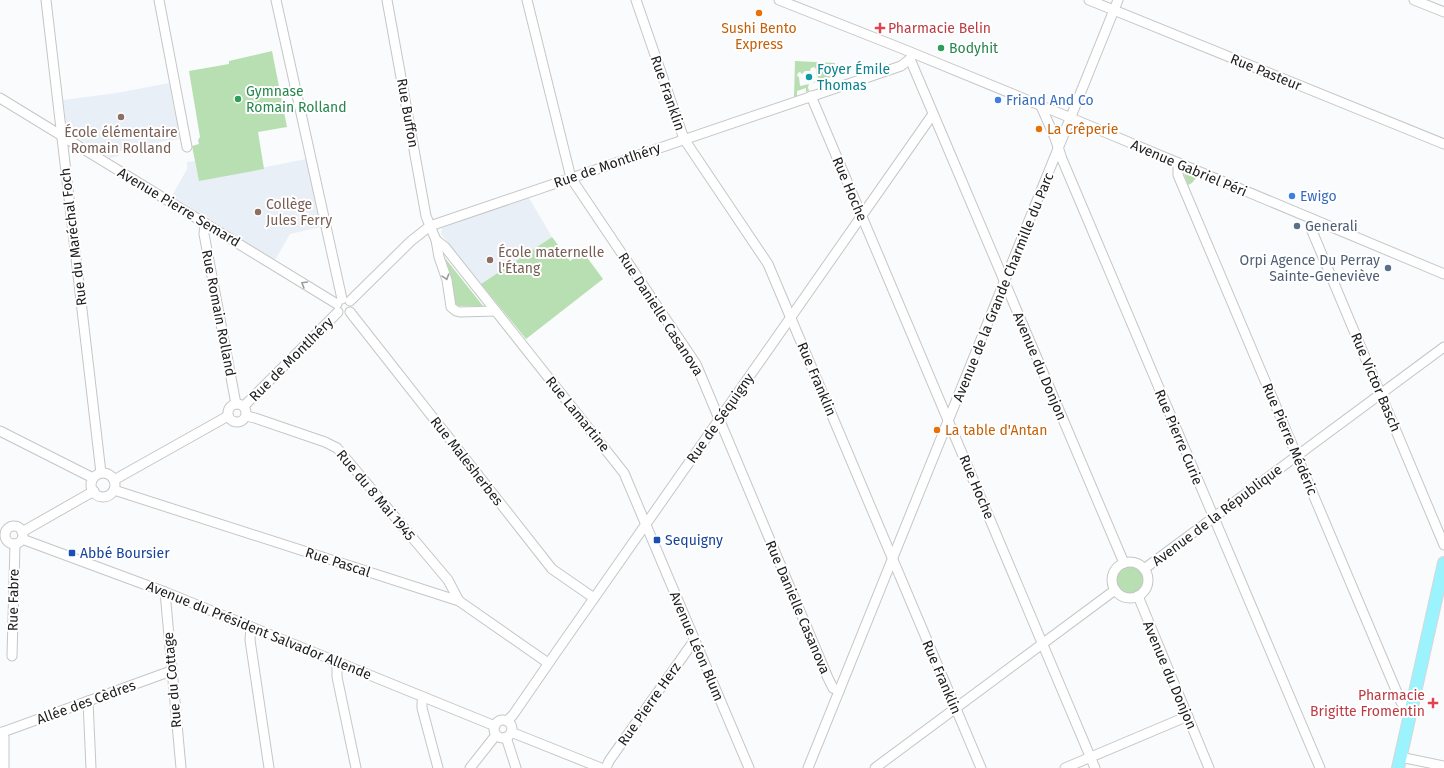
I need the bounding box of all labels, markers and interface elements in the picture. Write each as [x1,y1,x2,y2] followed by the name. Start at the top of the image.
[754,8,764,18] marker: Sushi Bento Express
[721,20,797,53] place label: Sushi Bento Express
[888,20,991,37] place label: Pharmacie Belin
[875,23,885,33] marker: Pharmacie Belin
[949,40,999,57] place label: Bodyhit
[936,43,946,53] marker: Bodyhit
[1228,50,1304,95] street label: Rue Pasteur
[647,53,688,133] street label: Rue Franklin
[817,60,890,94] place label: Foyer Émile Thomas
[804,72,814,82] marker: Foyer Émile Thomas
[393,77,422,149] street label: Rue Buffon
[246,83,347,116] place label: Gymnase Romain Rolland
[1006,92,1094,109] place label: Friand And Co
[233,94,243,104] marker: Gymnase Romain Rolland
[993,95,1003,105] marker: Friand And Co
[116,112,126,122] marker: École élémentaire Romain Rolland
[1047,121,1118,138] place label: La Crêperie
[64,123,178,157] place label: École élémentaire Romain Rolland
[1034,124,1044,134] marker: La Crêperie
[1128,136,1249,201] street label: Avenue Gabriel Péri
[551,139,663,192] street label: Rue de Montlhéry
[828,154,871,224] street label: Rue Hoche
[114,164,243,251] street label: Avenue Pierre Semard
[57,167,90,307] street label: Rue du Maréchal Foch
[950,170,1057,404] street label: Avenue de la Grande Charmille du Parc
[1300,188,1337,205] place label: Ewigo
[1287,191,1297,201] marker: Ewigo
[266,196,332,229] place label: Collège Jules Ferry
[253,207,263,217] marker: Collège Jules Ferry
[1305,218,1358,235] place label: Generali
[1292,221,1302,231] marker: Generali
[498,243,604,277] place label: École maternelle l'Étang
[198,248,239,378] street label: Rue Romain Rolland
[614,249,707,379] street label: Rue Danielle Casanova
[1239,252,1380,285] place label: Orpi Agence Du Perray Sainte-Geneviève
[485,255,495,265] marker: École maternelle l'Étang
[1383,263,1393,273] marker: Orpi Agence Du Perray Sainte-Geneviève
[441,273,450,280] one-way arrow
[301,281,308,288] one-way arrow
[1009,309,1070,423] street label: Avenue du Donjon
[246,314,337,405] street label: Rue de Montlhéry
[1347,330,1404,434] street label: Rue Victor Basch
[793,340,840,419] street label: Rue Franklin
[683,370,758,466] street label: Rue de Séquigny
[542,373,613,456] street label: Rue Lamartine
[1258,381,1321,498] street label: Rue Pierre Médéric
[1151,387,1206,488] street label: Rue Pierre Curie
[427,413,507,510] street label: Rue Malesherbes
[945,422,1047,439] place label: La table d'Antan
[932,425,942,435] marker: La table d'Antan
[333,446,419,544] street label: Rue du 8 Mai 1945
[955,452,998,522] street label: Rue Hoche
[1149,461,1286,570] street label: Avenue de la République
[665,532,723,549] place label: Sequigny
[652,535,662,545] marker: Sequigny
[762,538,833,677] street label: Rue Danielle Casanova
[303,544,373,581] street label: Rue Pascal
[80,545,170,562] place label: Abbé Boursier
[67,548,77,558] marker: Abbé Boursier
[4,569,23,631] street label: Rue Fabre
[144,577,374,684] street label: Avenue du Président Salvador Allende
[666,589,727,703] street label: Avenue Léon Blum
[1139,618,1200,732] street label: Avenue du Donjon
[160,631,185,729] street label: Rue du Cottage
[918,638,965,717] street label: Rue Franklin
[614,659,684,749] street label: Rue Pierre Herz
[34,677,138,728] street label: Allée des Cèdres
[1310,687,1425,720] place label: Pharmacie Brigitte Fromentin
[1428,698,1438,708] marker: Pharmacie Brigitte Fromentin

